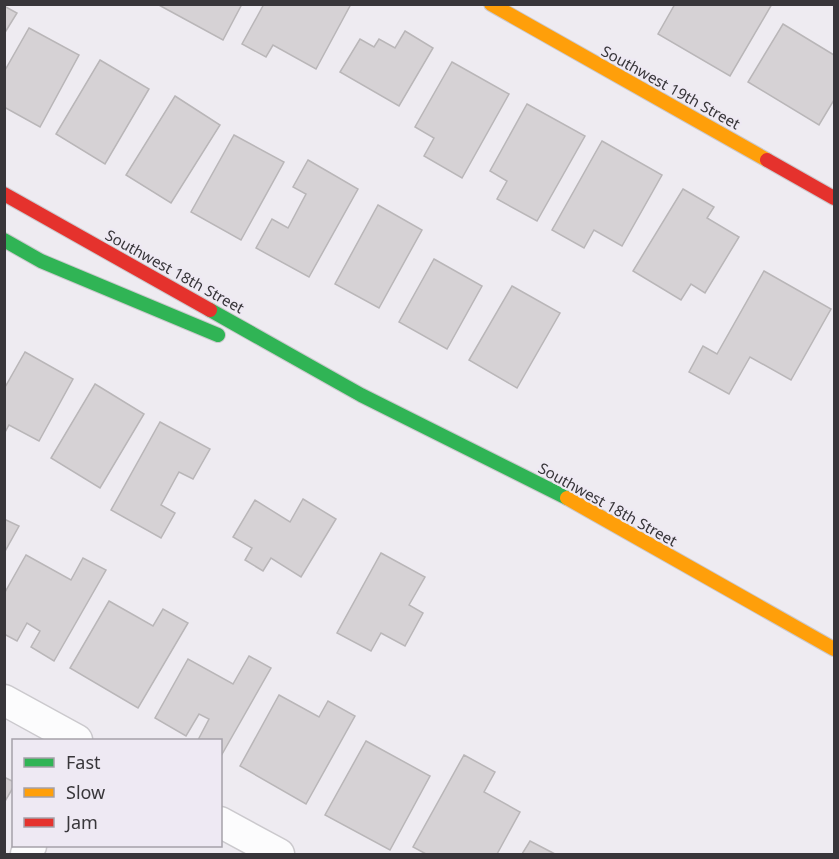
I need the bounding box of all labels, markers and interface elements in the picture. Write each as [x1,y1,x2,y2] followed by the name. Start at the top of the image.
[598,41,744,134] street label: Southwest 19th Street
[102,225,248,318] street label: Southwest 18th Street
[535,458,681,551] street label: Southwest 18th Street
[12,739,222,847] legend
[66,750,101,774] text: Fast
[66,780,105,804] text: Slow
[64,810,98,834] text: Jam

